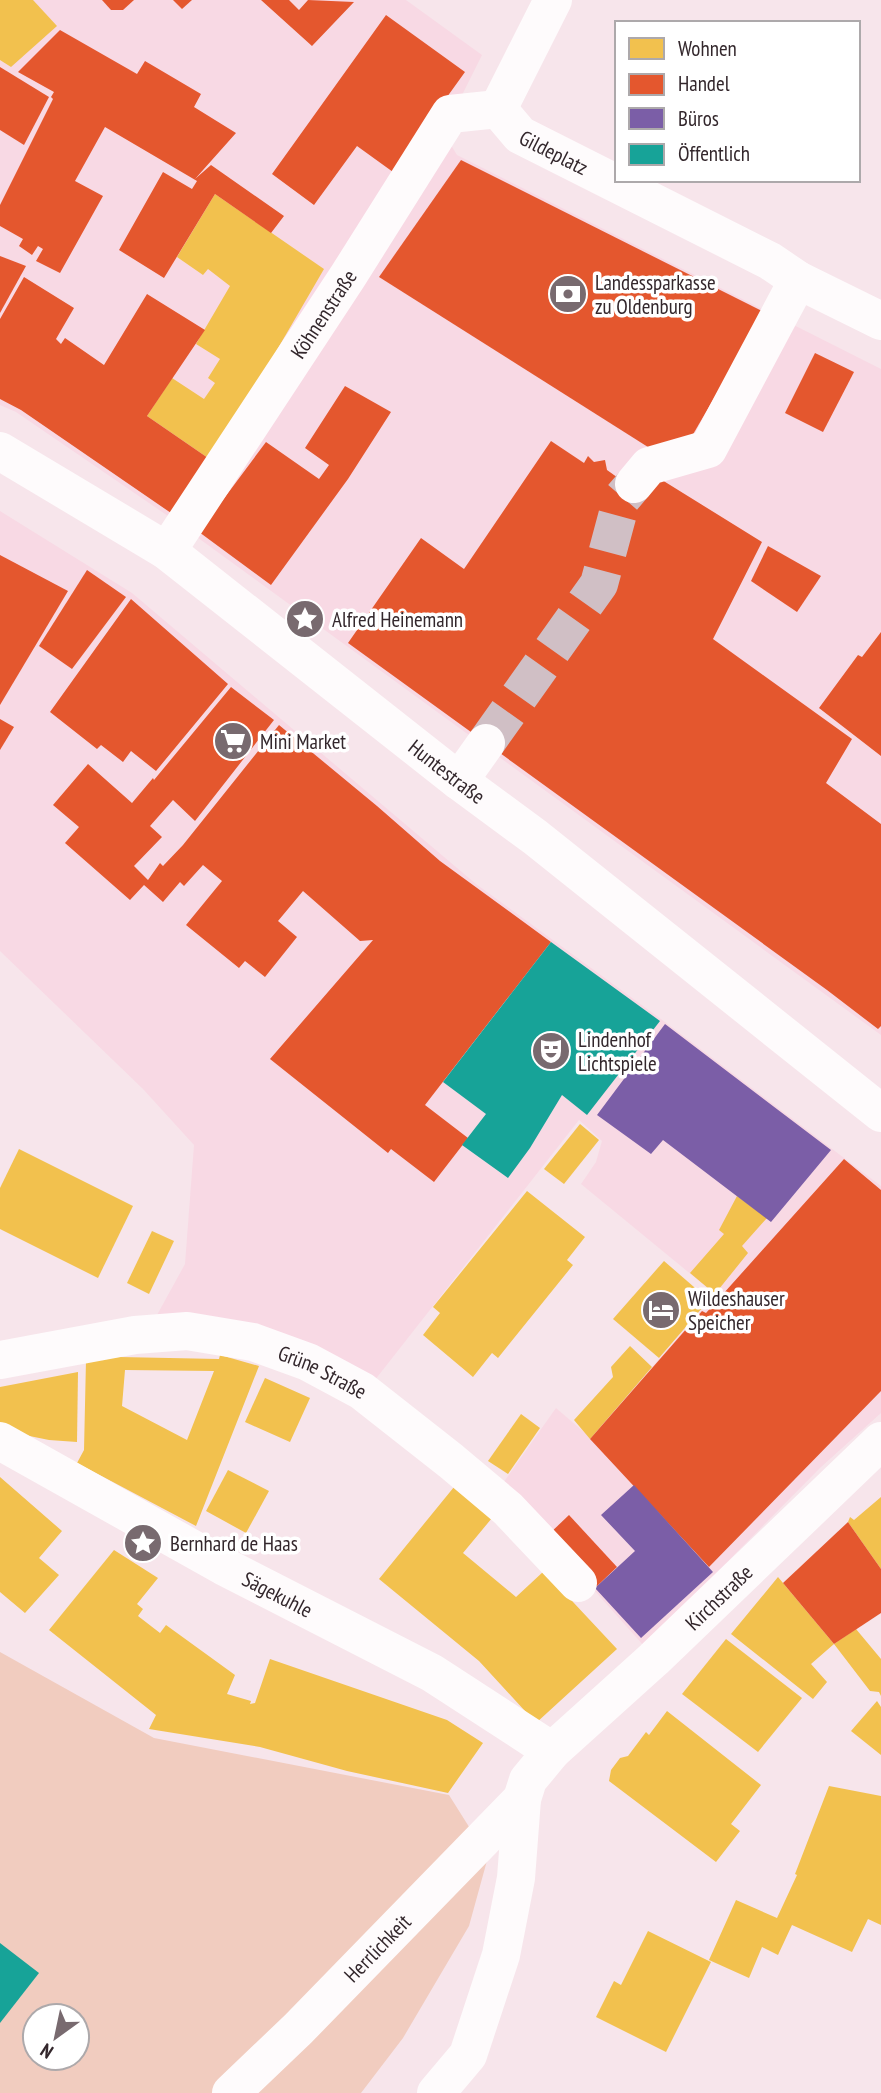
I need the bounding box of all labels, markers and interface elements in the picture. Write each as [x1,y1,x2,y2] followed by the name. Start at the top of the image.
[615,21,860,182] legend
[678,35,737,62] text: Wohnen
[678,70,730,97] text: Handel
[678,105,719,132] text: Büros
[515,124,593,181] street label: Gildeplatz
[678,140,750,167] text: Öffentlich
[284,264,362,363] street label: Köhnenstraße
[595,269,716,320] place label: Landessparkasse zu Oldenburg
[547,273,589,315] bank icon: Landessparkasse zu Oldenburg
[284,598,326,640] place icon: Alfred Heinemann
[332,606,463,633] place label: Alfred Heinemann
[212,720,254,762] supermarket icon: Mini Market
[260,728,346,755] place label: Mini Market
[403,733,491,809] street label: Huntestraße
[578,1026,657,1077] place label: Lindenhof Lichtspiele
[530,1030,572,1072] theatre icon: Lindenhof Lichtspiele
[688,1285,785,1336] place label: Wildeshauser Speicher
[640,1289,682,1331] hotel icon: Wildeshauser Speicher
[275,1339,372,1405] street label: Grüne Straße
[122,1522,164,1564] place icon: Bernhard de Haas
[170,1530,298,1557] place label: Bernhard de Haas
[679,1558,758,1636] street label: Kirchstraße
[238,1565,317,1623] street label: Sägekuhle
[338,1908,416,1988] street label: Herrlichkeit
[21,2002,91,2072] north arrow
[36,2038,58,2064] text: N

